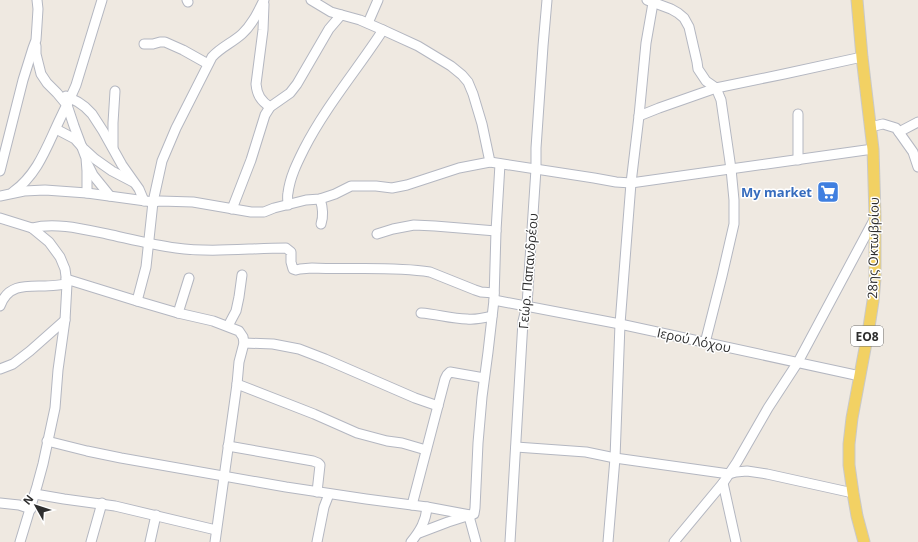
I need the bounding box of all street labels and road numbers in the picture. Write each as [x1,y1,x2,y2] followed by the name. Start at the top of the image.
[863,197,883,299] street label: 28ης Οκτωβρίου
[514,212,542,330] street label: Γεώρ. Παπανδρέου
[655,323,733,357] street label: Ιερού Λόχου
[851,326,883,346] road number: ΕΟ8

